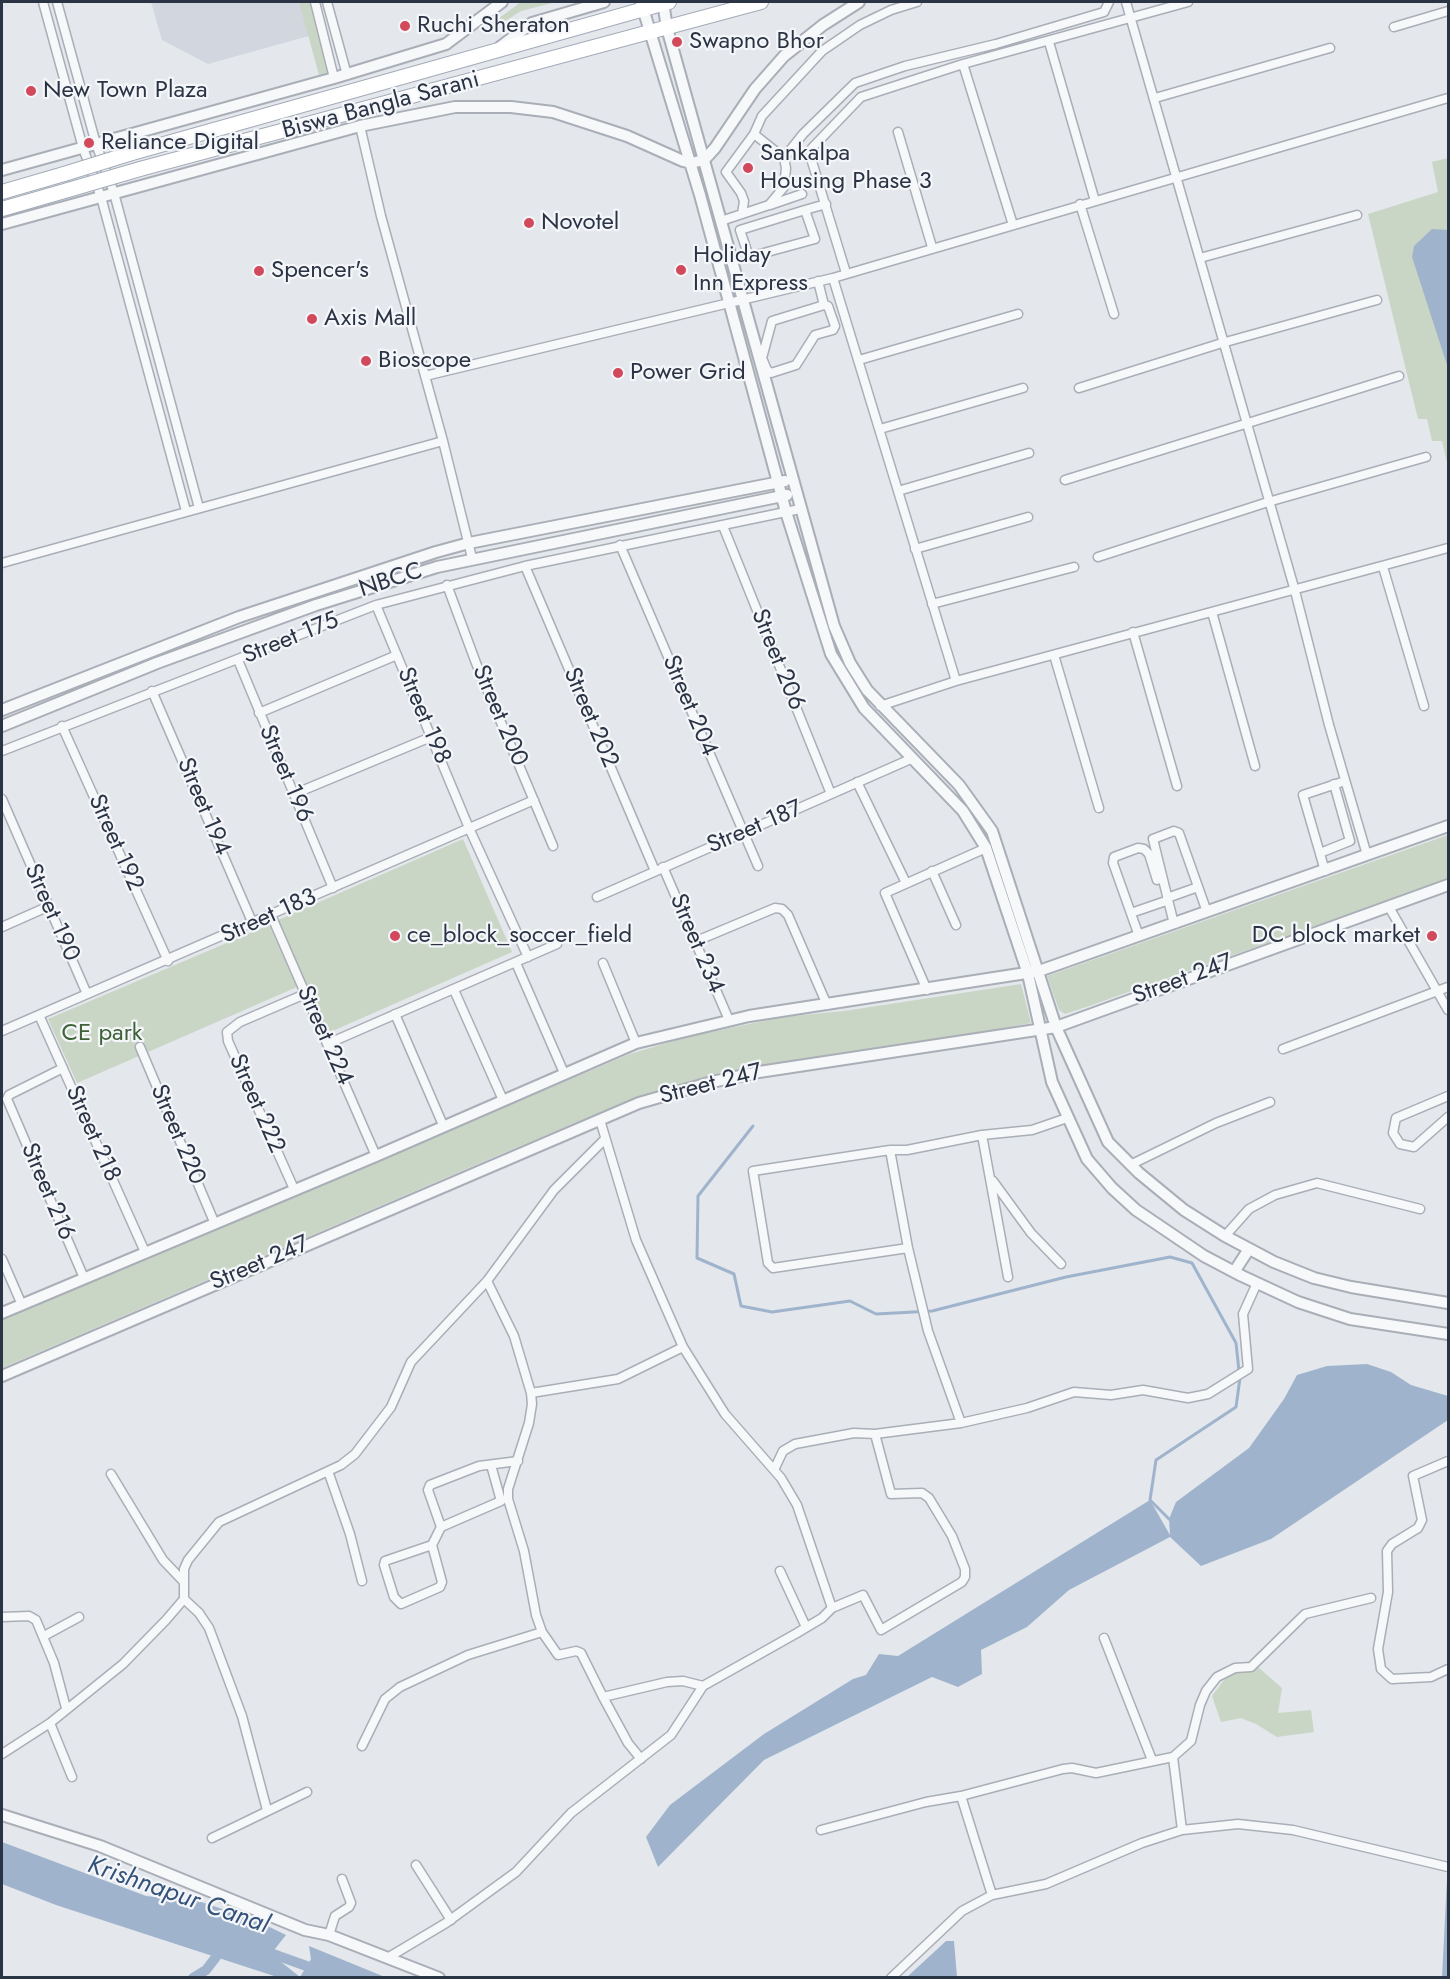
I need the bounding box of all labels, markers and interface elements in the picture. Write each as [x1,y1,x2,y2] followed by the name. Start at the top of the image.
[417,12,570,40] place label: Ruchi Sheraton
[398,19,412,33] marker: Ruchi Sheraton
[689,28,824,56] place label: Swapno Bhor
[670,35,684,49] marker: Swapno Bhor
[279,66,483,146] street label: Biswa Bangla Sarani
[43,77,208,105] place label: New Town Plaza
[24,84,38,98] marker: New Town Plaza
[101,129,259,157] place label: Reliance Digital
[82,136,96,150] marker: Reliance Digital
[760,140,932,196] place label: Sankalpa Housing Phase 3
[741,161,755,175] marker: Sankalpa Housing Phase 3
[541,209,619,237] place label: Novotel
[522,216,536,230] marker: Novotel
[693,242,808,298] place label: Holiday Inn Express
[271,257,369,285] place label: Spencer's
[674,263,688,277] marker: Holiday Inn Express
[252,264,266,278] marker: Spencer's
[324,305,416,333] place label: Axis Mall
[305,312,319,326] marker: Axis Mall
[378,347,471,375] place label: Bioscope
[359,354,373,368] marker: Bioscope
[630,359,746,387] place label: Power Grid
[611,366,625,380] marker: Power Grid
[356,557,426,605] street label: NBCC
[744,605,810,715] street label: Street 206
[239,607,343,671] street label: Street 175
[655,651,723,761] street label: Street 204
[465,661,533,771] street label: Street 200
[390,663,456,769] street label: Street 198
[556,664,624,772] street label: Street 202
[252,721,318,827] street label: Street 196
[170,754,236,860] street label: Street 194
[81,790,149,896] street label: Street 192
[703,795,807,861] street label: Street 187
[17,860,85,966] street label: Street 190
[217,883,321,951] street label: Street 183
[662,890,730,998] street label: Street 234
[407,922,632,950] place label: ce_block_soccer_field
[1252,922,1420,950] place label: DC block market
[388,929,402,943] marker: ce_block_soccer_field
[1425,929,1439,943] marker: DC block market
[1129,949,1237,1011] street label: Street 247
[289,982,359,1090] street label: Street 224
[62,1020,142,1048] park label: CE park
[221,1050,291,1158] street label: Street 222
[657,1058,765,1112] street label: Street 247
[143,1081,211,1189] street label: Street 220
[58,1082,126,1186] street label: Street 218
[14,1139,80,1245] street label: Street 216
[206,1230,314,1298] street label: Street 247
[83,1850,273,1942] water label: Krishnapur Canal

